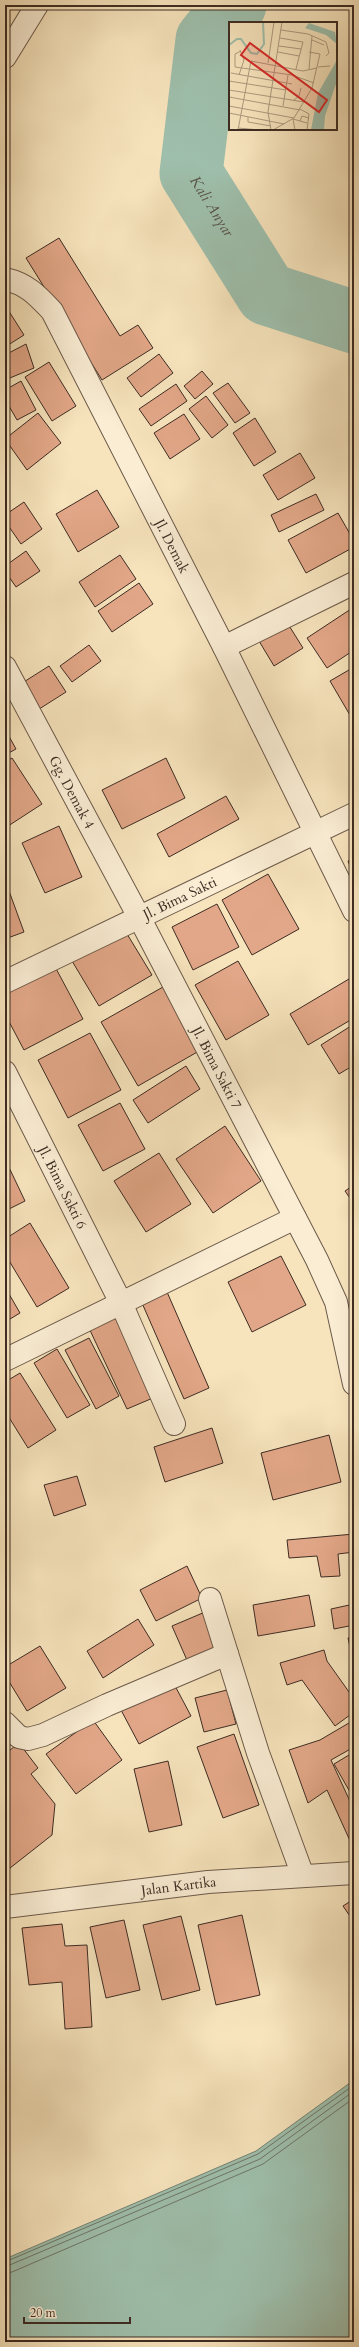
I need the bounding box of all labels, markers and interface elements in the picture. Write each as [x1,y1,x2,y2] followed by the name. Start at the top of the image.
[229,22,337,130] inset map
[185,172,239,241] water label: Kali Anyar
[150,514,194,577] street label: Jl. Demak
[45,752,99,832] street label: Gg. Demak 4
[138,872,220,925] street label: Jl. Bima Sakti
[187,1021,246,1112] street label: Jl. Bima Sakti 7
[33,1141,92,1232] street label: Jl. Bima Sakti 6
[138,1872,217,1900] street label: Jalan Kartika
[24,2299,130,2325] scale bar
[30,2305,57,2321] text: 20 m

